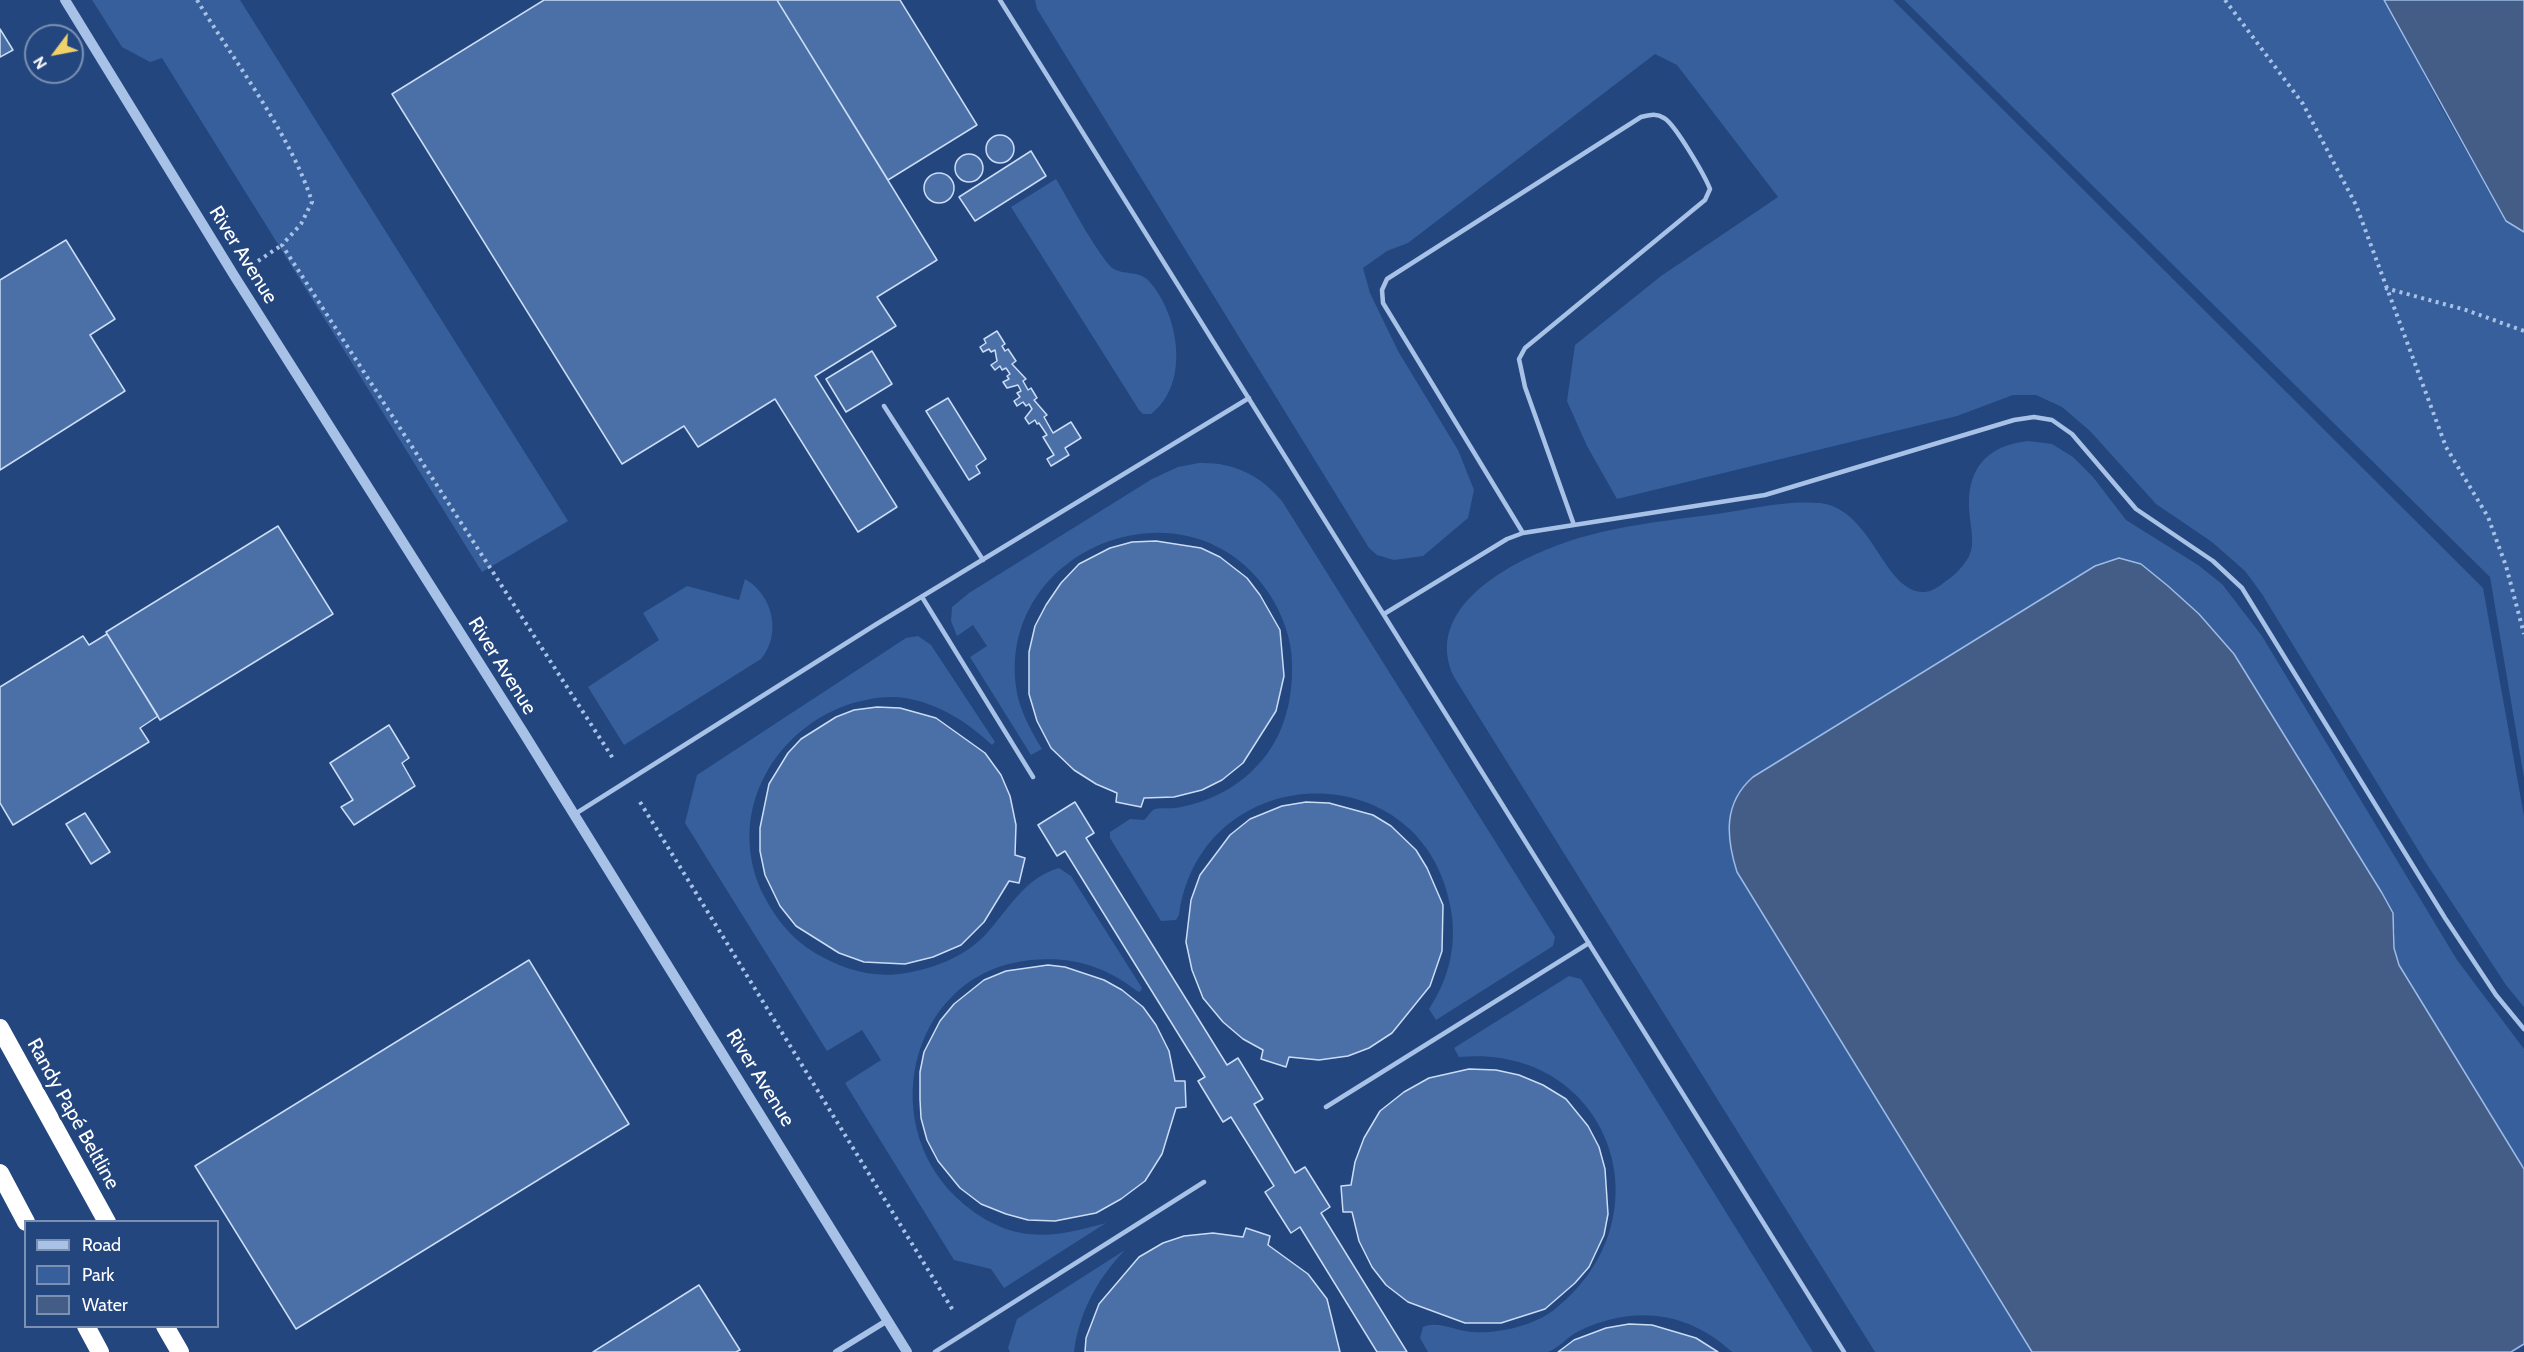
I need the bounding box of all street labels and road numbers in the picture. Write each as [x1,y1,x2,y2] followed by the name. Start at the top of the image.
[204,202,282,308] street label: River Avenue
[463,613,541,719] street label: River Avenue
[721,1025,799,1131] street label: River Avenue
[22,1034,124,1194] street label: Randy Papé Beltline

